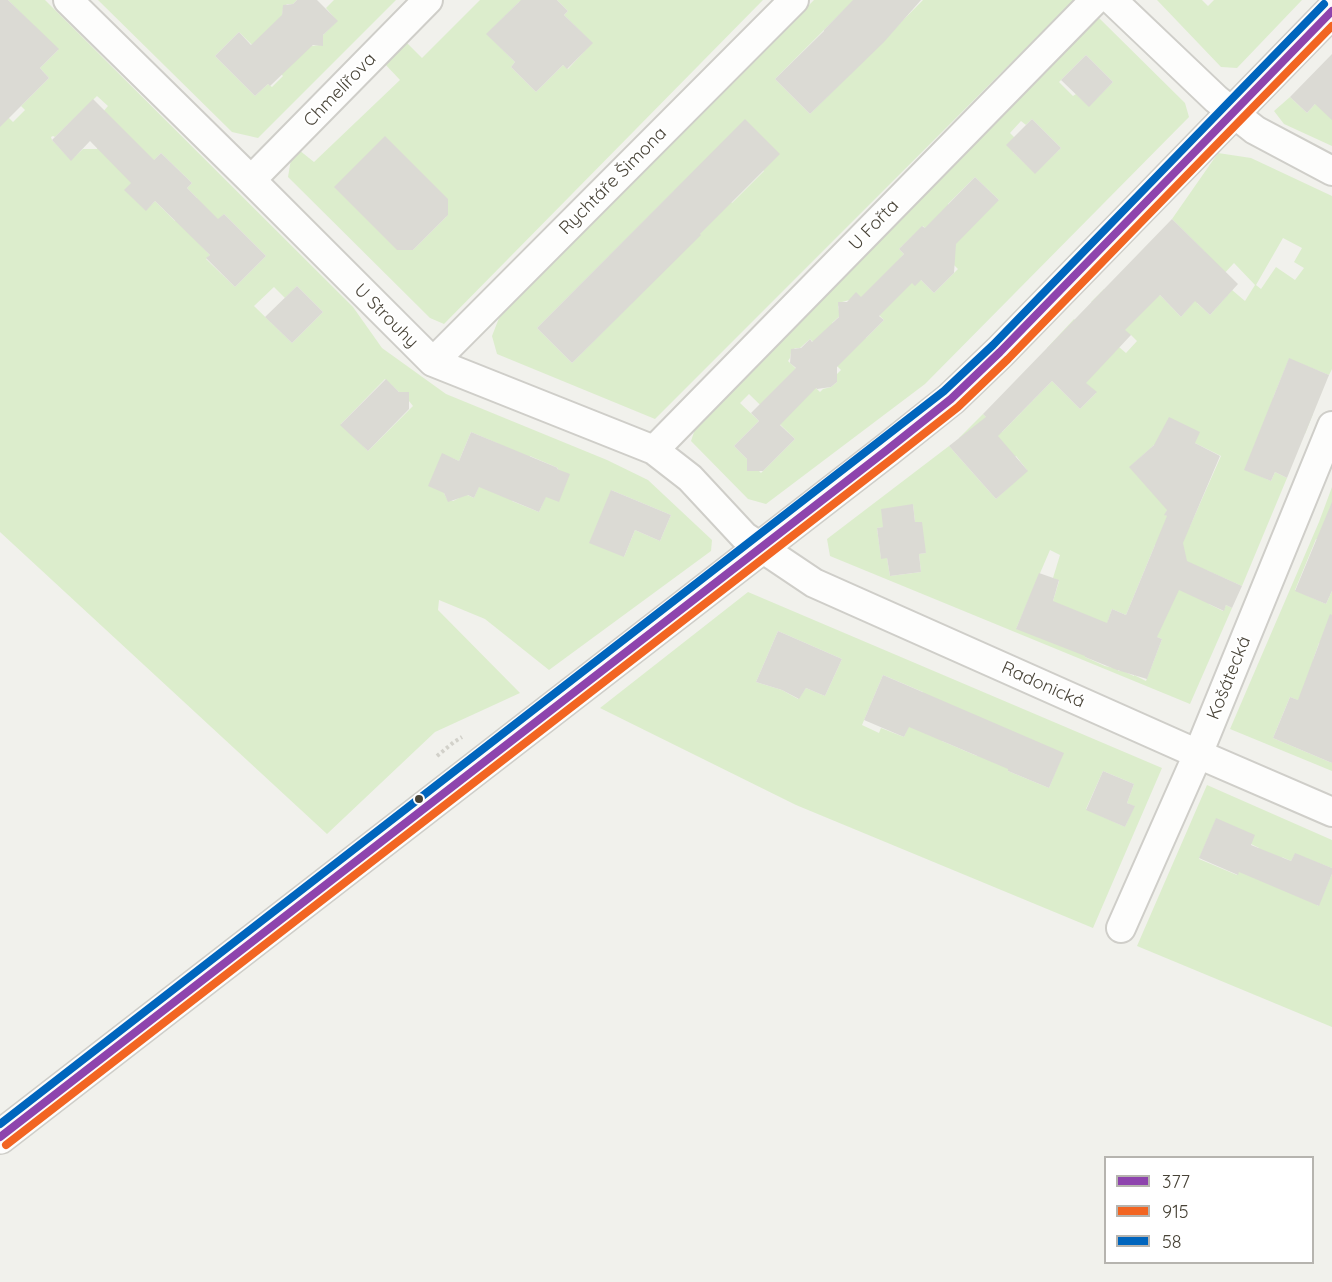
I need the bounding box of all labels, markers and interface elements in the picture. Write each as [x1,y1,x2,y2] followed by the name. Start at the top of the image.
[299,48,381,132] street label: Chmelířova
[555,123,671,239] street label: Rychtáře Šimona
[845,195,903,255] street label: U Fořta
[349,279,423,353] street label: U Strouhy
[1203,633,1255,723] street label: Košátecká
[998,657,1088,713] street label: Radonická
[413,793,425,805] unlabelled marker
[1104,1156,1314,1264] legend
[1162,1170,1190,1193] text: 377
[1162,1200,1189,1223] text: 915
[1162,1230,1182,1253] text: 58

